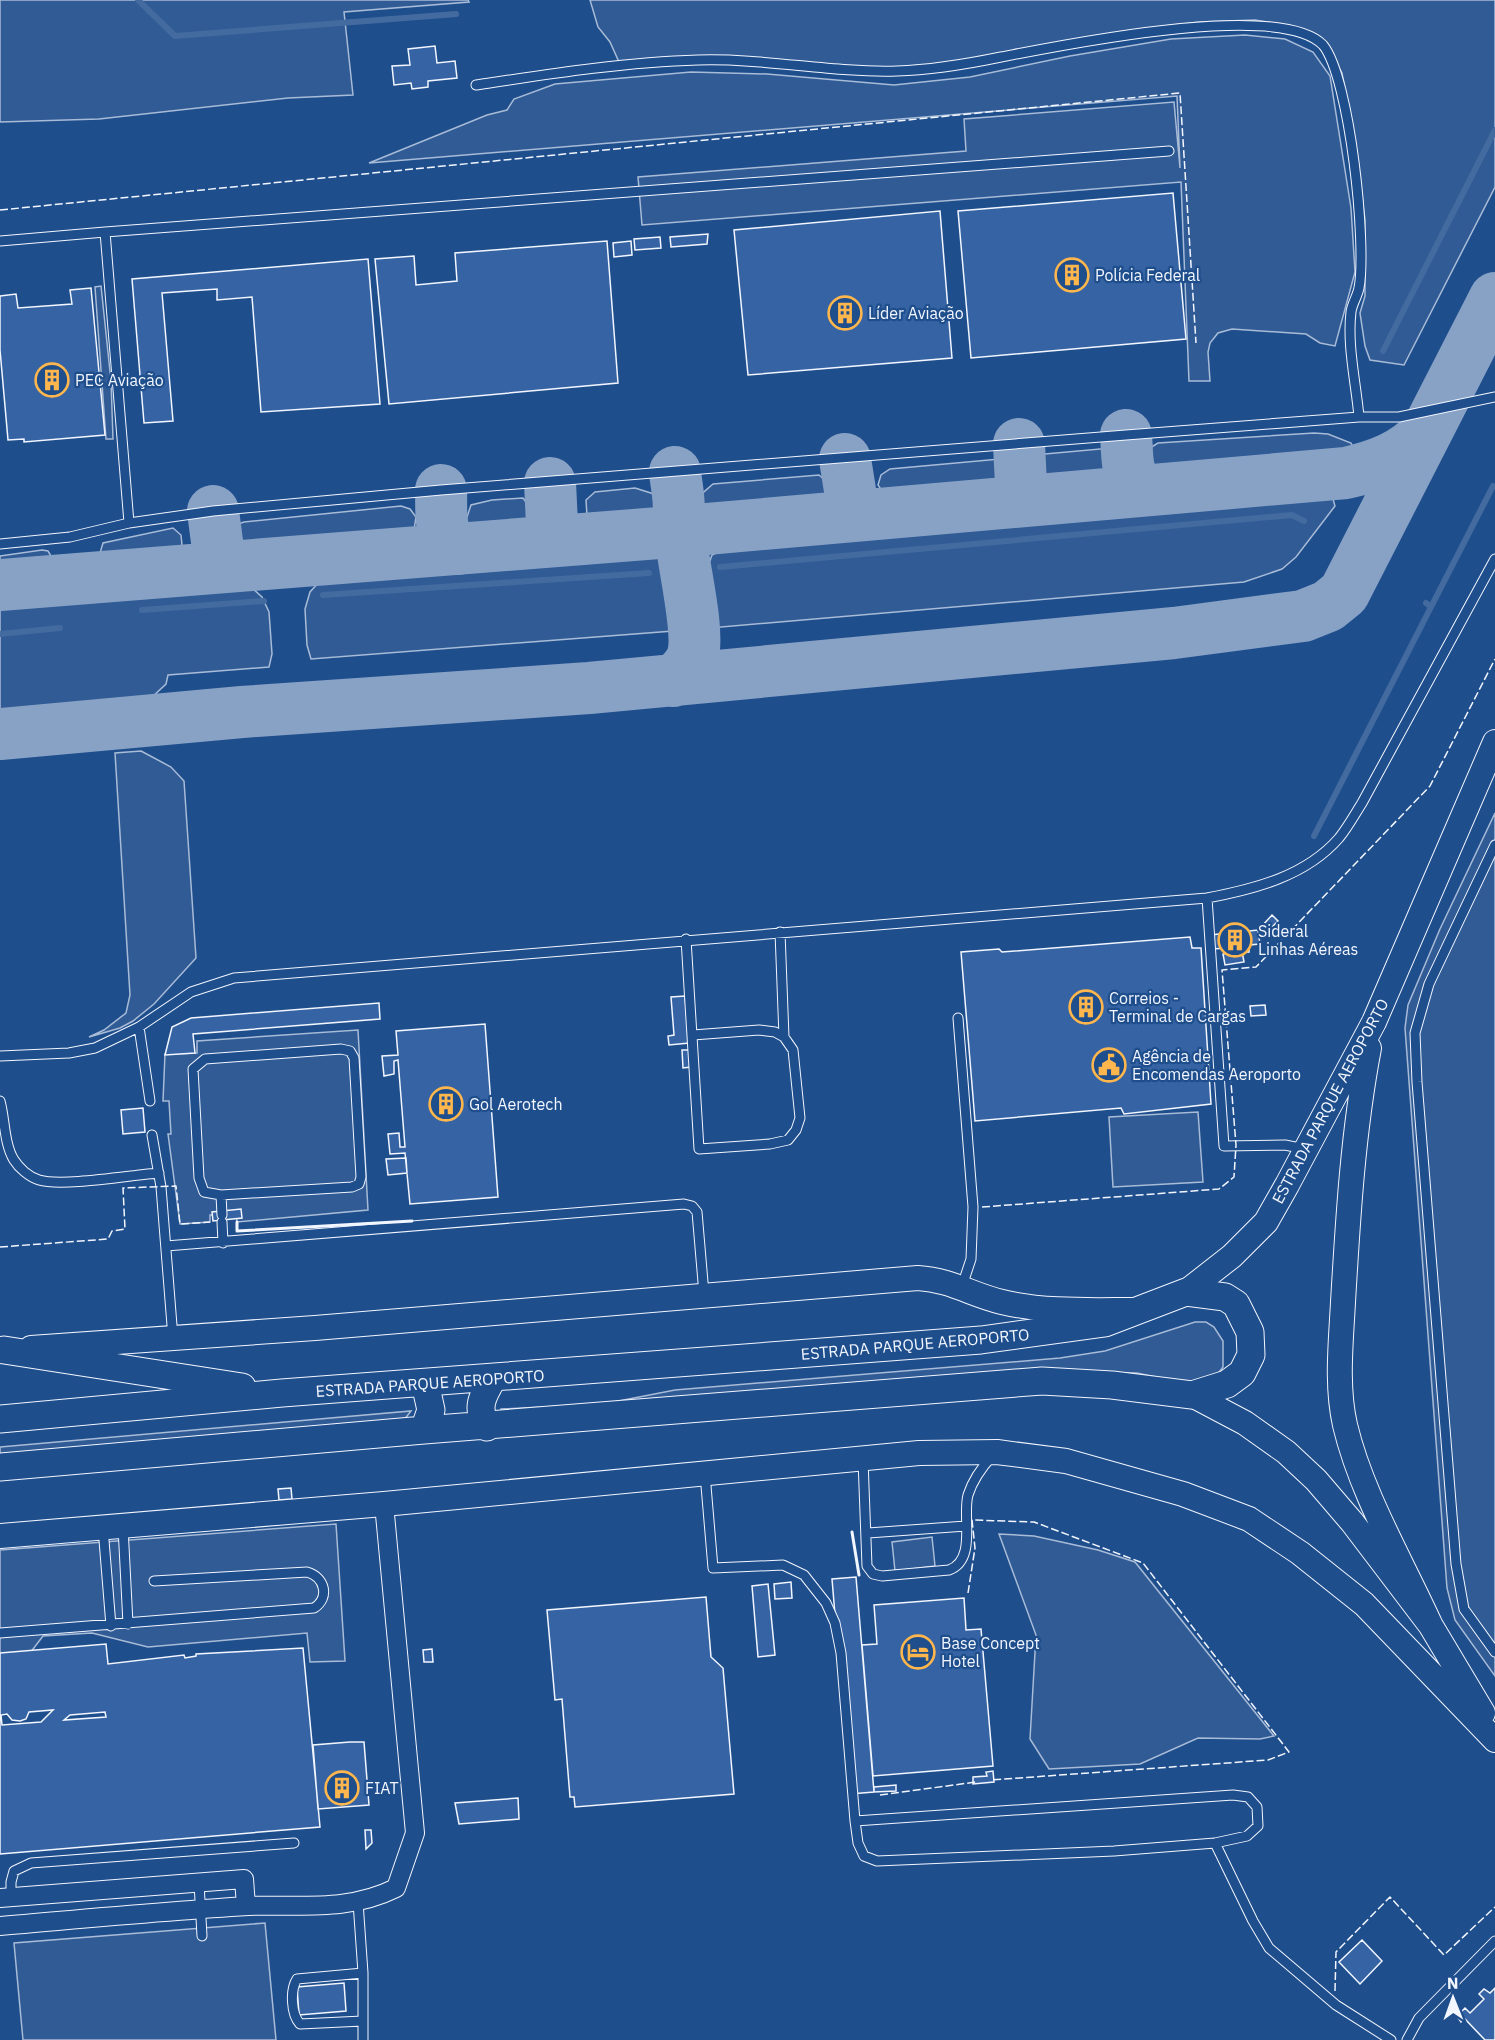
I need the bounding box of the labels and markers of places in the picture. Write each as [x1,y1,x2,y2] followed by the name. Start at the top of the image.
[1054,257,1090,293] building icon: Polícia Federal
[1095,265,1200,285] place label: Polícia Federal
[827,295,863,331] building icon: Líder Aviação
[868,303,964,323] place label: Líder Aviação
[34,362,70,398] building icon: PEC Aviação
[75,370,164,390] place label: PEC Aviação
[1258,921,1358,959] place label: Sideral Linhas Aéreas
[1217,922,1253,958] building icon: Sideral Linhas Aéreas
[1109,988,1246,1026] place label: Correios - Terminal de Cargas
[1068,989,1104,1025] building icon: Correios - Terminal de Cargas
[1132,1046,1301,1084] place label: Agência de Encomendas Aeroporto
[1091,1047,1127,1083] public building icon: Agência de Encomendas Aeroporto
[428,1086,464,1122] building icon: Gol Aerotech
[469,1094,562,1114] place label: Gol Aerotech
[941,1633,1040,1671] place label: Base Concept Hotel
[900,1634,936,1670] hotel icon: Base Concept Hotel
[324,1770,360,1806] building icon: FIAT
[365,1778,399,1798] place label: FIAT

